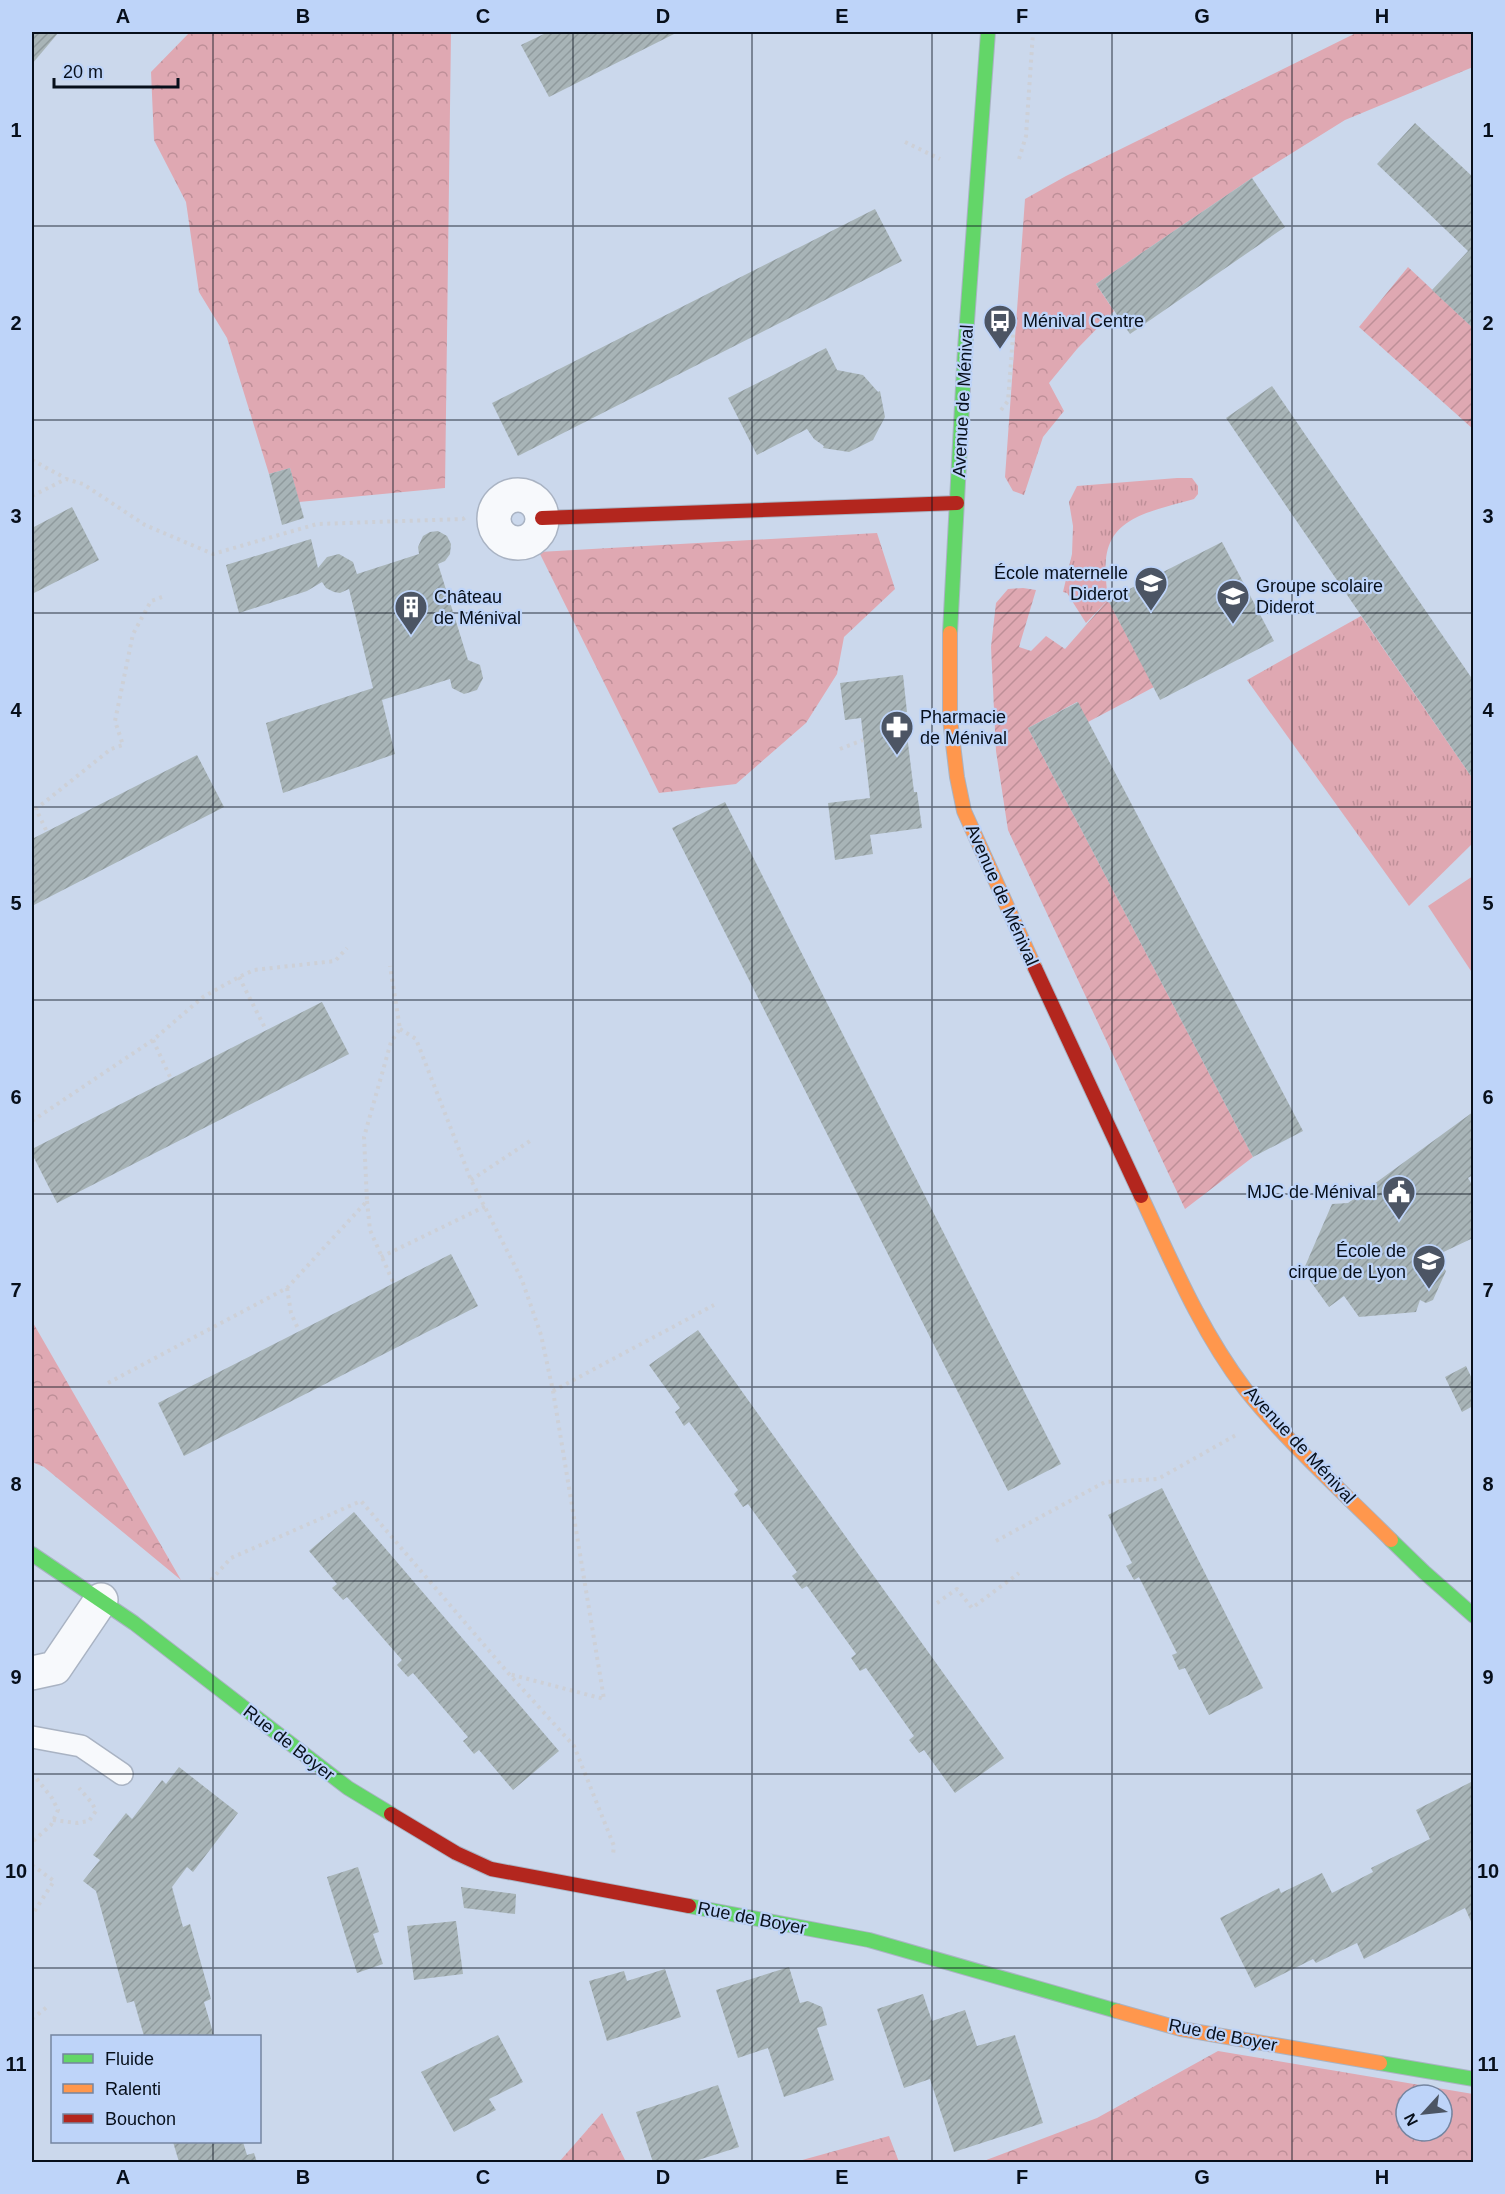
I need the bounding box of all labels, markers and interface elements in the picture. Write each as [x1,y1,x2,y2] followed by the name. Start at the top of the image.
[116,5,130,27] text: A
[296,5,310,27] text: B
[476,5,490,27] text: C
[656,5,670,27] text: D
[835,5,849,27] text: E
[1016,5,1028,27] text: F
[1194,5,1210,27] text: G
[1375,5,1389,27] text: H
[54,51,178,89] scale bar
[63,62,103,82] text: 20 m
[10,119,22,141] text: 1
[1482,119,1494,141] text: 1
[982,303,1018,350] bus stop icon: Ménival Centre
[1023,311,1144,331] place label: Ménival Centre
[10,312,22,334] text: 2
[1482,312,1494,334] text: 2
[949,324,977,478] street label: Avenue de Ménival
[10,505,22,527] text: 3
[1482,505,1494,527] text: 3
[994,563,1128,604] place label: École maternelle Diderot
[1133,565,1169,612] school or university icon: École maternelle Diderot
[1256,576,1383,617] place label: Groupe scolaire Diderot
[1215,578,1251,625] school or university icon: Groupe scolaire Diderot
[434,587,521,628] place label: Château de Ménival
[393,589,429,636] building icon: Château de Ménival
[10,699,22,721] text: 4
[1482,699,1494,721] text: 4
[920,707,1007,748] place label: Pharmacie de Ménival
[879,709,915,756] pharmacy icon: Pharmacie de Ménival
[962,821,1042,969] street label: Avenue de Ménival
[10,892,22,914] text: 5
[1482,892,1494,914] text: 5
[10,1086,22,1108] text: 6
[1482,1086,1494,1108] text: 6
[1381,1174,1417,1221] public building icon: MJC de Ménival
[1247,1182,1376,1202] place label: MJC de Ménival
[1289,1241,1406,1282] place label: École de cirque de Lyon
[1411,1243,1447,1290] school or university icon: École de cirque de Lyon
[10,1279,22,1301] text: 7
[1482,1279,1494,1301] text: 7
[1241,1382,1359,1508] street label: Avenue de Ménival
[10,1473,22,1495] text: 8
[1482,1473,1494,1495] text: 8
[10,1666,22,1688] text: 9
[1482,1666,1494,1688] text: 9
[239,1701,339,1785] street label: Rue de Boyer
[5,1860,27,1882] text: 10
[1477,1860,1499,1882] text: 10
[696,1898,808,1938] street label: Rue de Boyer
[1167,2015,1279,2055] street label: Rue de Boyer
[51,2035,261,2143] legend
[105,2049,154,2069] text: Fluide
[5,2053,27,2075] text: 11
[1477,2053,1499,2075] text: 11
[105,2079,161,2099] text: Ralenti
[1394,2083,1454,2143] north arrow
[105,2109,176,2129] text: Bouchon
[1401,2111,1421,2129] text: N
[116,2166,130,2188] text: A
[296,2166,310,2188] text: B
[476,2166,490,2188] text: C
[656,2166,670,2188] text: D
[835,2166,849,2188] text: E
[1016,2166,1028,2188] text: F
[1194,2166,1210,2188] text: G
[1375,2166,1389,2188] text: H

